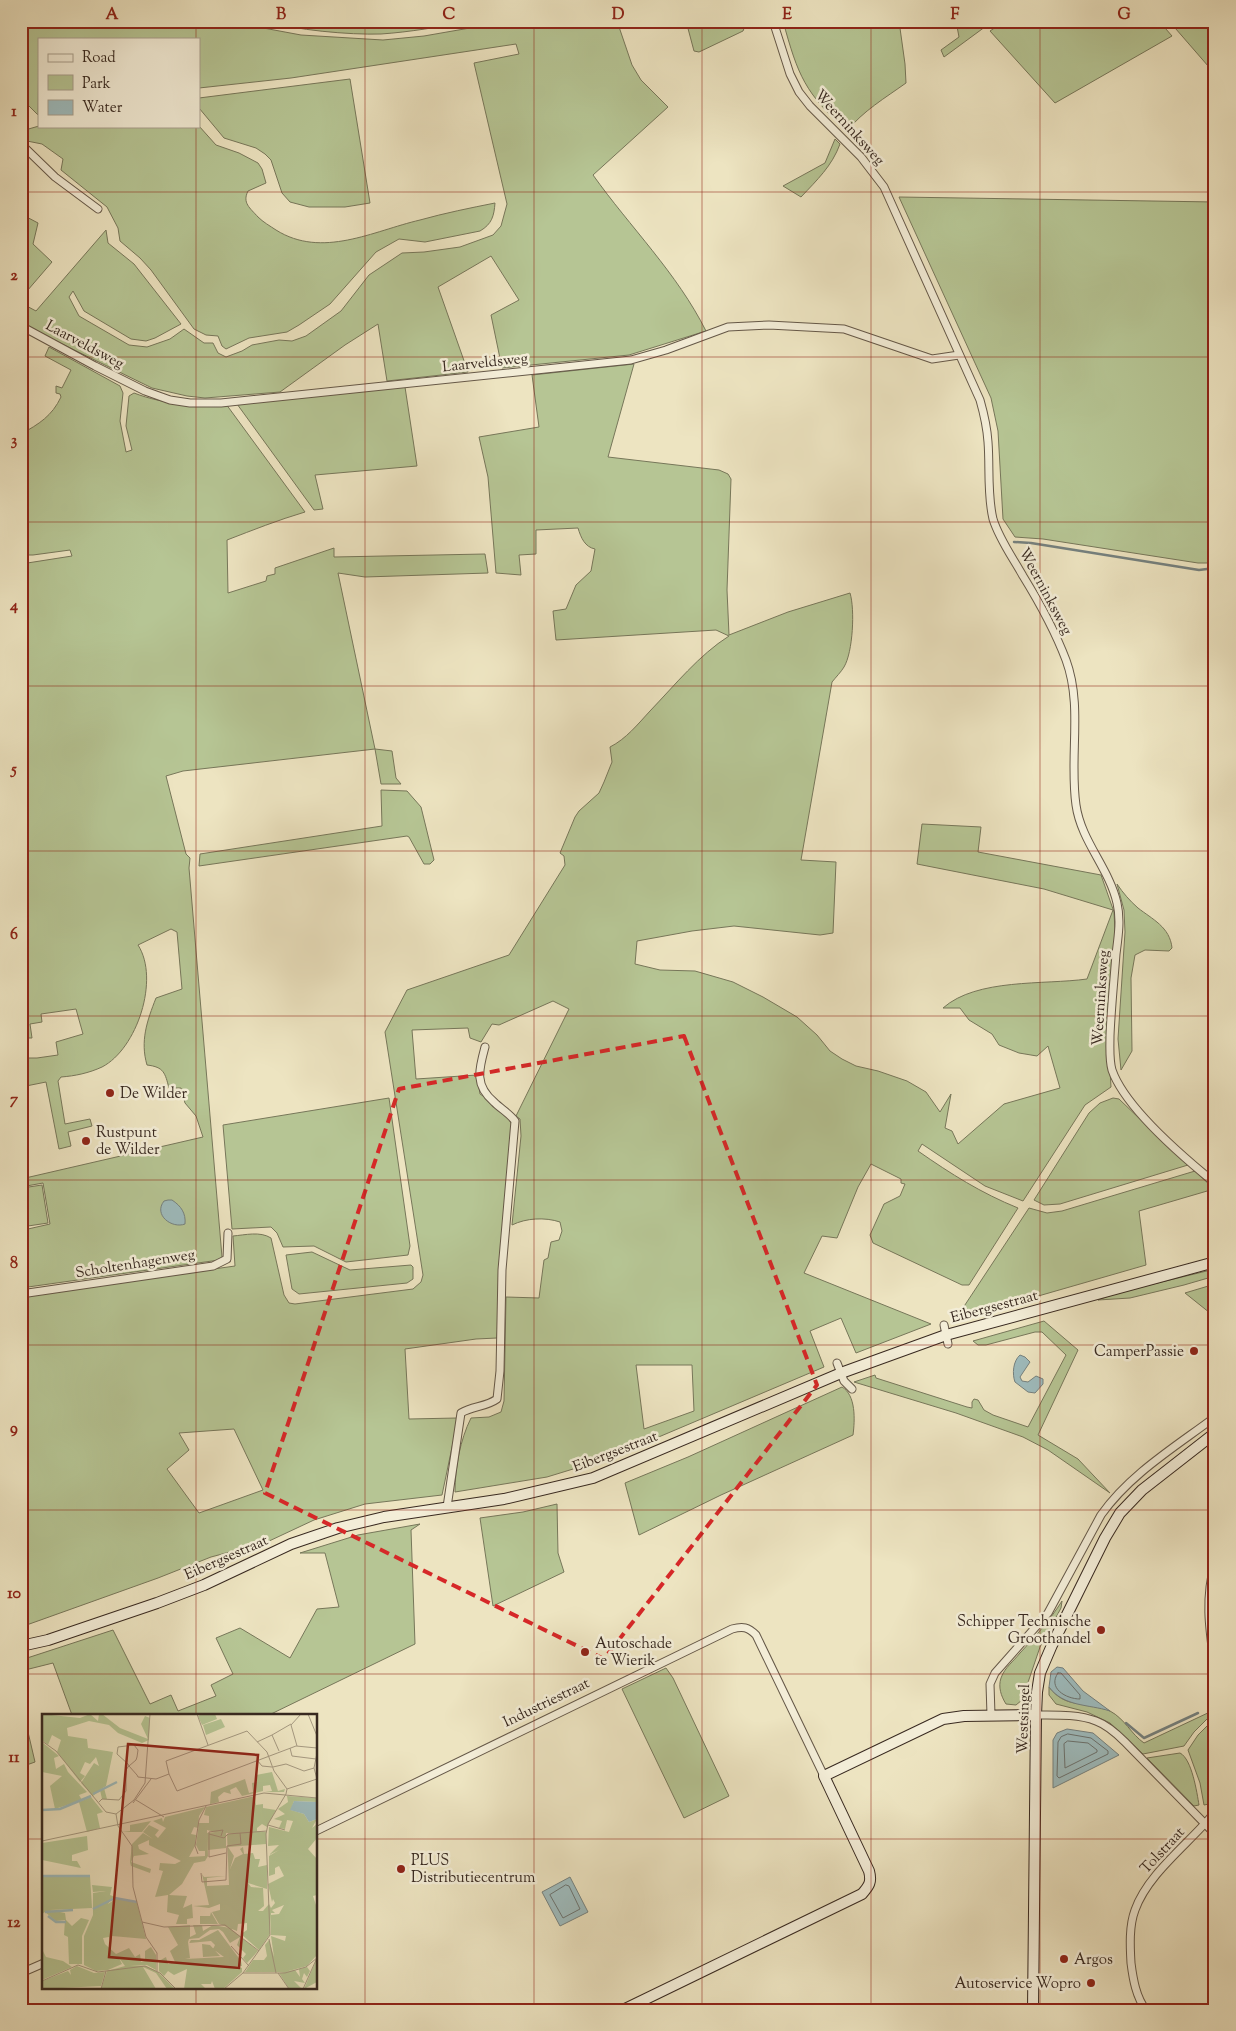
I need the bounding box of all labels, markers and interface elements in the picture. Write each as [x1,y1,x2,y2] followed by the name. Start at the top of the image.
[106,4,119,27] text: A
[276,4,286,27] text: B
[443,4,456,27] text: C
[612,4,625,27] text: D
[782,4,792,27] text: E
[951,4,960,27] text: F
[1117,4,1131,27] text: G
[38,38,200,128] legend
[82,48,116,69] text: Road
[82,74,111,95] text: Park
[809,85,889,171] street label: Weerninksweg
[82,98,123,119] text: Water
[11,101,17,124] text: 1
[10,265,18,288] text: 2
[41,316,127,375] street label: Laarveldsweg
[441,349,529,378] street label: Laarveldsweg
[11,430,18,453] text: 3
[1013,544,1076,639] street label: Weerninksweg
[9,595,18,618] text: 4
[9,759,17,782] text: 5
[10,924,18,947] text: 6
[1088,950,1115,1047] street label: Weerninksweg
[120,1084,187,1105] place label: De Wilder
[104,1087,116,1099] marker: De Wilder
[10,1089,19,1112] text: 7
[96,1123,160,1161] place label: Rustpunt de Wilder
[80,1135,92,1147] marker: Rustpunt de Wilder
[74,1245,197,1284] street label: Scholtenhagenweg
[10,1253,18,1276] text: 8
[948,1286,1040,1329] street label: Eibergsestraat
[1094,1342,1184,1363] place label: CamperPassie
[1188,1345,1200,1357] marker: CamperPassie
[10,1418,18,1441] text: 9
[570,1427,661,1478] street label: Eibergsestraat
[181,1531,272,1586] street label: Eibergsestraat
[7,1583,21,1606] text: 10
[957,1612,1091,1650] place label: Schipper Technische Groothandel
[1095,1624,1107,1636] marker: Schipper Technische Groothandel
[595,1634,672,1672] place label: Autoschade te Wierik
[579,1646,591,1658] marker: Autoschade te Wierik
[500,1673,593,1733] street label: Industriestraat
[1013,1683,1036,1755] street label: Westsingel
[42,1714,318,1988] inset map
[9,1747,20,1770] text: 11
[1136,1823,1190,1879] street label: Tolstraat
[411,1851,536,1889] place label: PLUS Distributiecentrum
[395,1863,407,1875] marker: PLUS Distributiecentrum
[8,1912,21,1935] text: 12
[1074,1950,1113,1971] place label: Argos
[1058,1953,1070,1965] marker: Argos
[954,1974,1081,1995] place label: Autoservice Wopro
[1085,1977,1097,1989] marker: Autoservice Wopro

